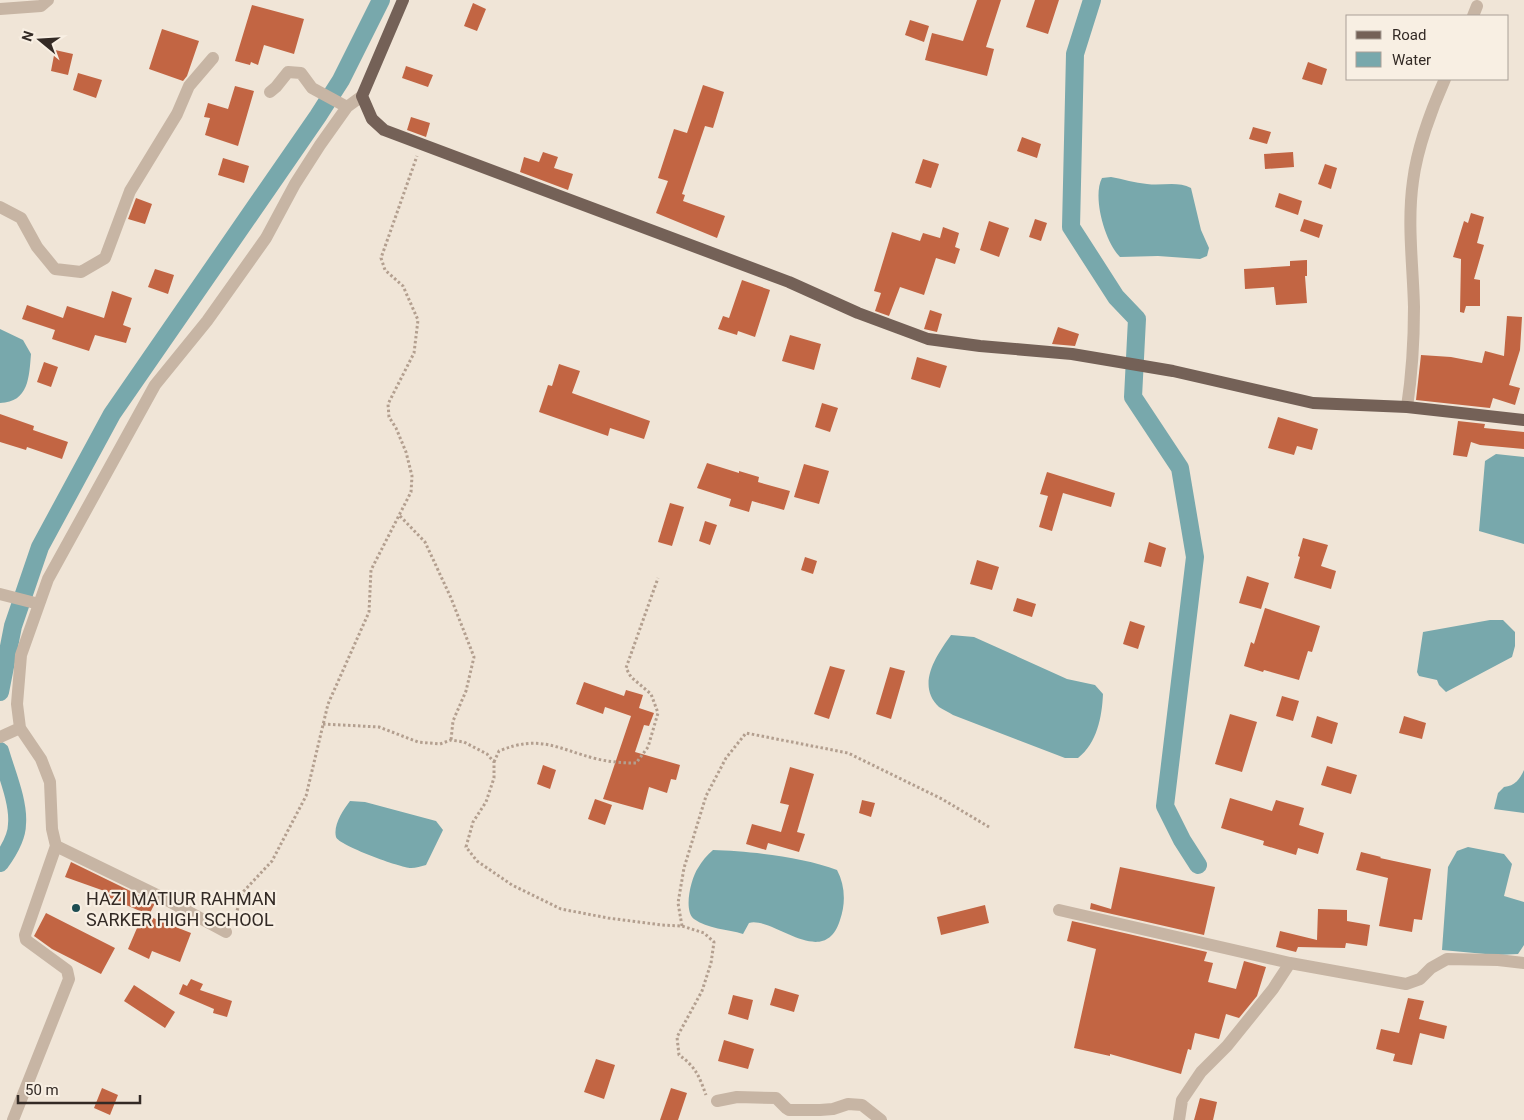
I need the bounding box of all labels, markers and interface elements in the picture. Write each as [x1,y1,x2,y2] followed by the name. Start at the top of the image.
[15,15,65,65] north arrow
[1346,15,1509,80] legend
[1392,26,1426,44] text: Road
[18,29,37,43] text: N
[1392,51,1431,69] text: Water
[86,888,276,930] place label: HAZI MATIUR RAHMAN SARKER HIGH SCHOOL
[70,902,82,914] marker: HAZI MATIUR RAHMAN SARKER HIGH SCHOOL
[18,1072,140,1104] scale bar
[25,1081,59,1099] text: 50 m

